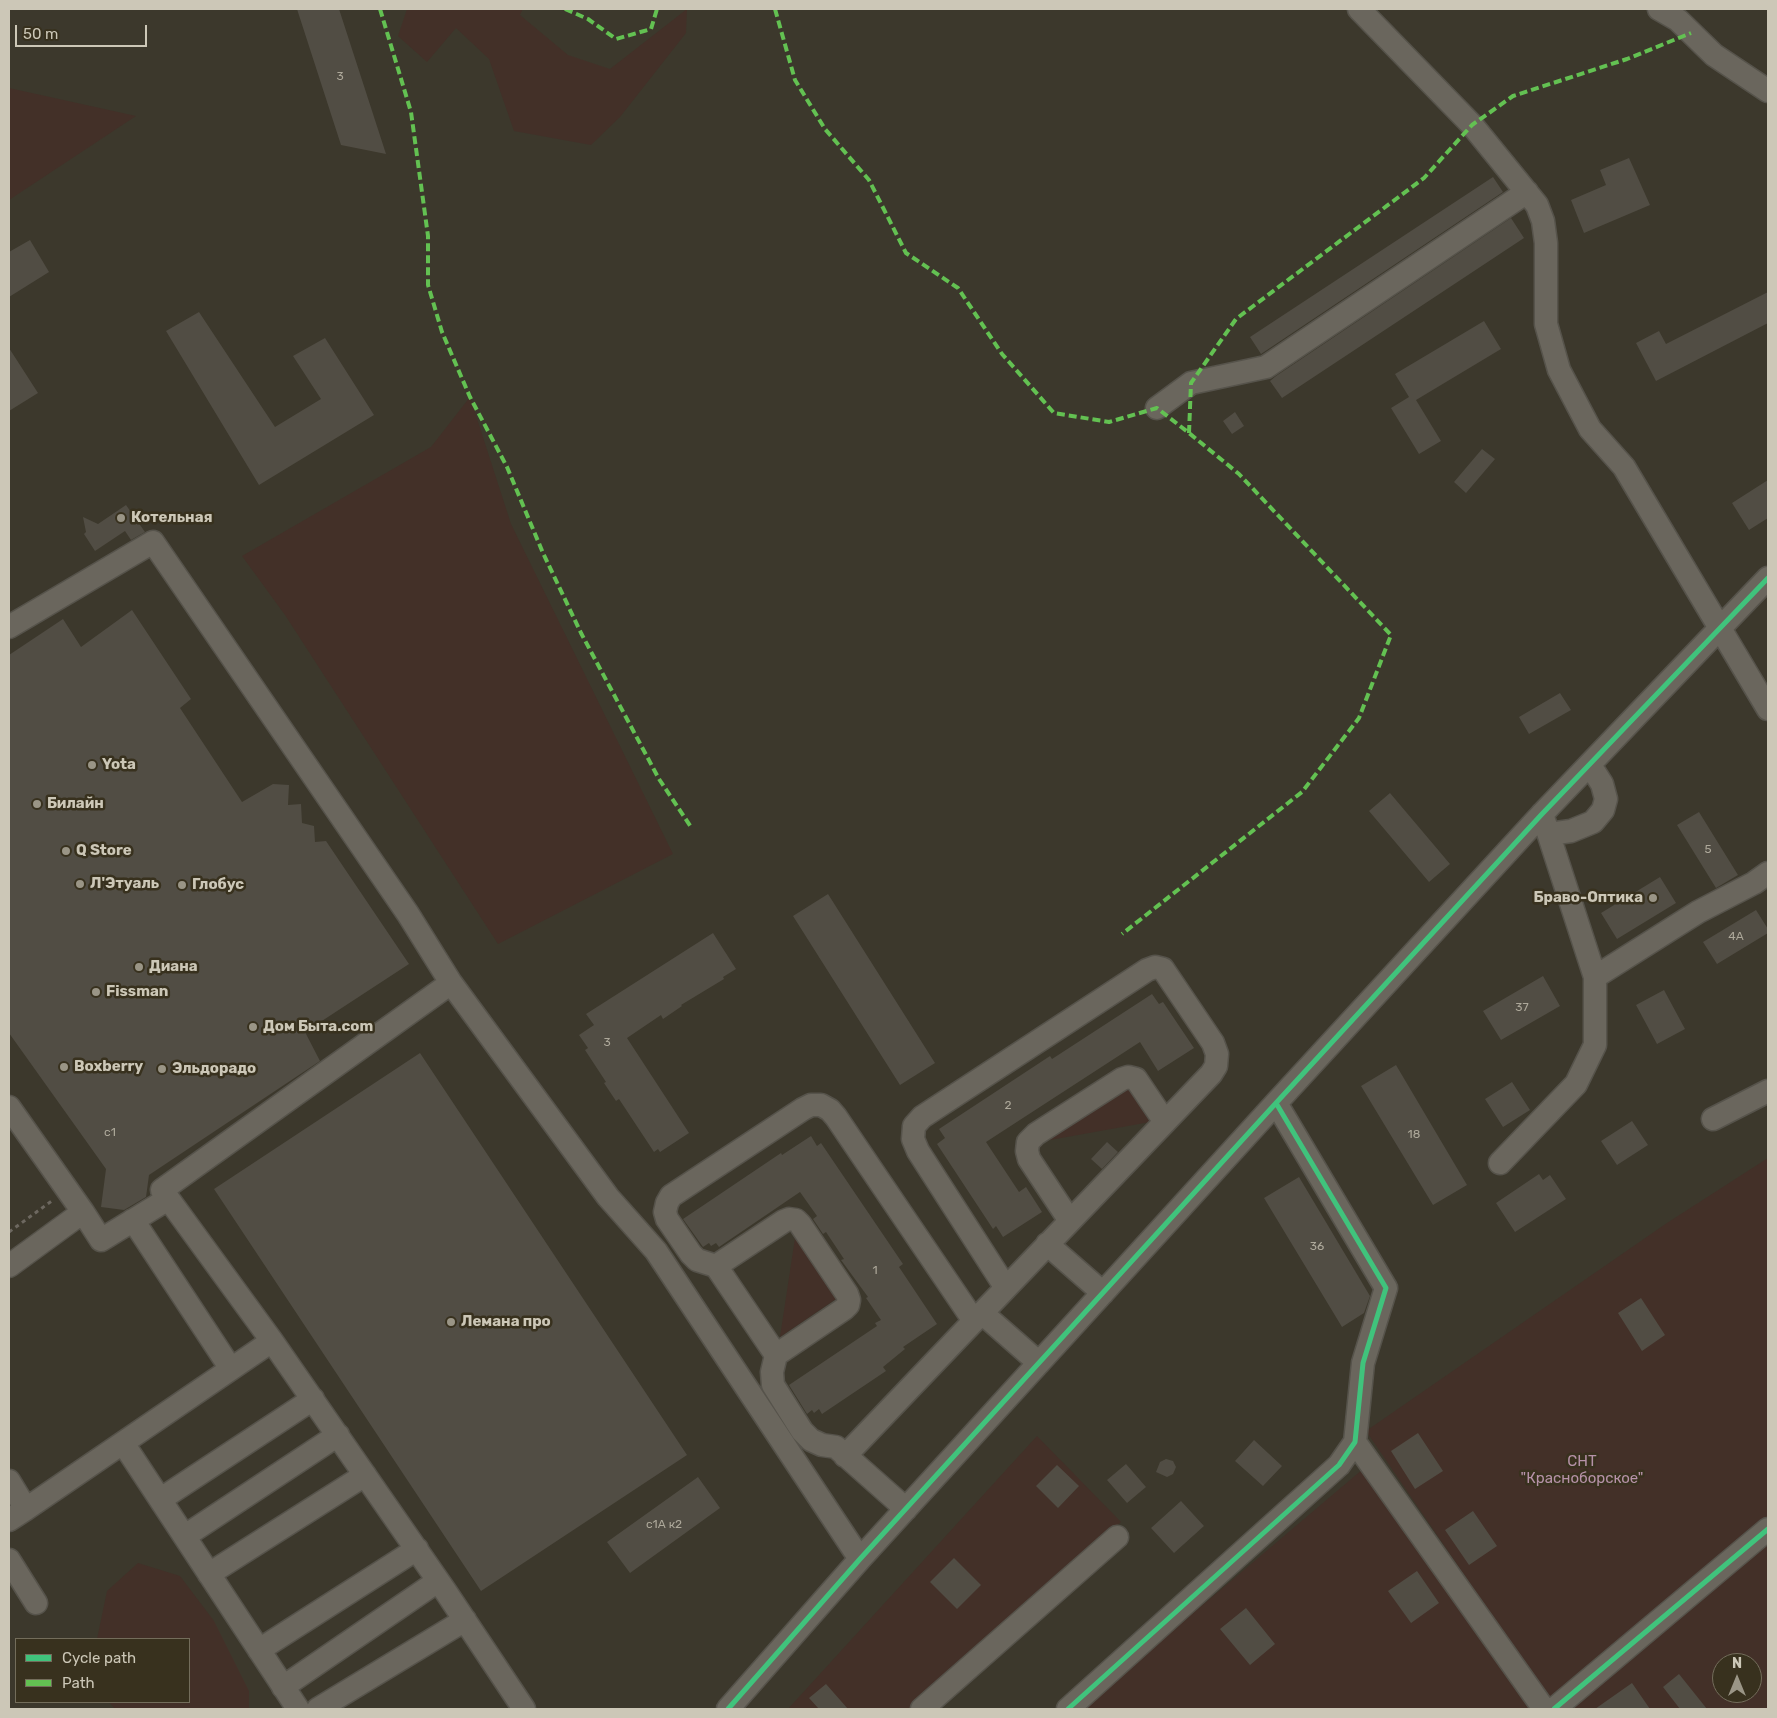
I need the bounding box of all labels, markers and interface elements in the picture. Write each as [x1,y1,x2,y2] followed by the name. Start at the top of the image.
[18,15,150,47] scale bar
[23,25,58,43] text: 50 m
[336,70,344,84] house number: 3
[131,509,213,527] place label: Котельная
[115,512,127,524] marker: Котельная
[102,756,136,774] place label: Yota
[86,759,98,771] marker: Yota
[47,795,104,813] place label: Билайн
[31,798,43,810] marker: Билайн
[76,842,132,860] place label: Q Store
[1704,843,1712,857] house number: 5
[60,845,72,857] marker: Q Store
[90,875,159,893] place label: Л'Этуаль
[192,876,244,894] place label: Глобус
[74,878,86,890] marker: Л'Этуаль
[176,879,188,891] marker: Глобус
[1534,889,1643,907] place label: Браво-Оптика
[1647,892,1659,904] marker: Браво-Оптика
[1728,930,1744,944] house number: 4А
[149,958,198,976] place label: Диана
[133,961,145,973] marker: Диана
[106,983,168,1001] place label: Fissman
[90,986,102,998] marker: Fissman
[1515,1001,1529,1015] house number: 37
[263,1018,373,1036] place label: Дом Быта.com
[247,1021,259,1033] marker: Дом Быта.com
[603,1036,611,1050] house number: 3
[74,1058,143,1076] place label: Boxberry
[172,1060,256,1078] place label: Эльдорадо
[58,1061,70,1073] marker: Boxberry
[156,1063,168,1075] marker: Эльдорадо
[1004,1099,1012,1113] house number: 2
[104,1126,116,1140] house number: с1
[1408,1128,1420,1142] house number: 18
[1310,1240,1324,1254] house number: 36
[872,1264,878,1278] house number: 1
[461,1313,551,1331] place label: Лемана про
[445,1316,457,1328] marker: Лемана про
[1521,1453,1643,1488] park label: СНТ "Красноборское"
[646,1518,682,1532] house number: с1А к2
[15,1638,190,1703] legend
[62,1649,136,1667] text: Cycle path
[1712,1653,1762,1703] north arrow
[1732,1655,1742,1672] text: N
[62,1674,95,1692] text: Path

